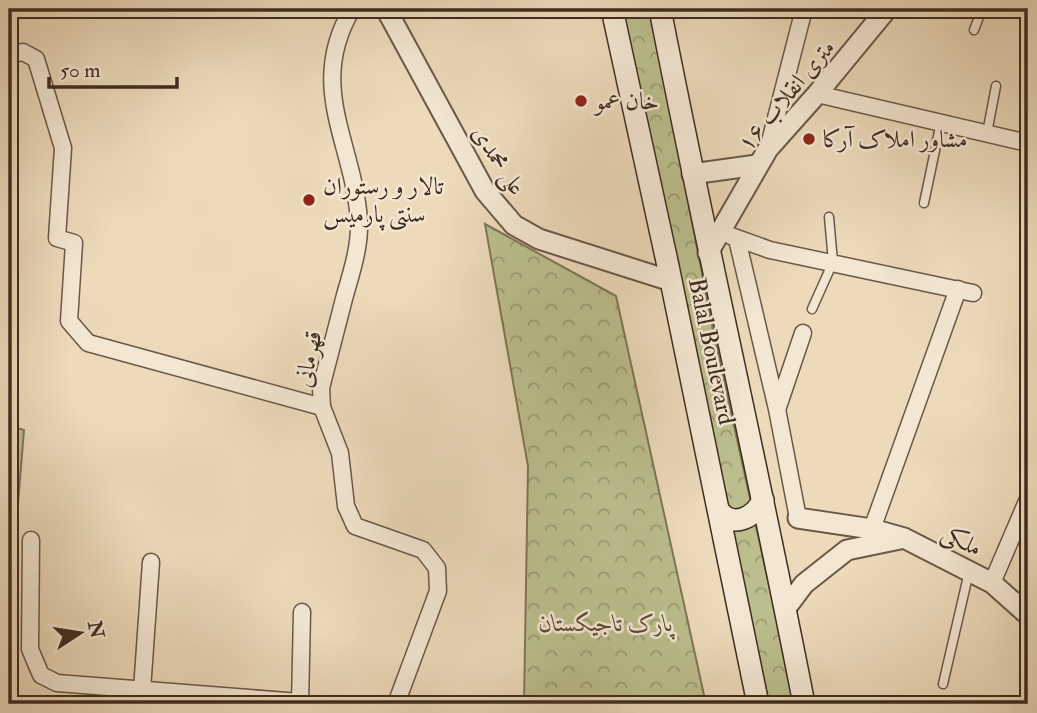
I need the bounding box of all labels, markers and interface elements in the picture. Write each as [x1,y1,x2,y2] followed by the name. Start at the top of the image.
[731,33,842,158] street label: ۱۶ متری انقلاب
[49,46,177,90] scale bar
[60,57,101,84] text: 50 m
[593,86,659,117] place label: خان عمو
[573,93,589,109] marker: خان عمو
[464,119,533,202] street label: علی محمدی
[823,124,968,155] place label: مشاور املاک آرکا
[801,131,817,147] marker: مشاور املاک آرکا
[323,171,444,231] place label: تالار و رستوران سنتی پارمیس
[301,192,317,208] marker: تالار و رستوران سنتی پارمیس
[681,275,742,428] street label: Balal Boulevard
[288,328,329,390] street label: قهرمانی
[936,517,987,564] street label: ملکی
[46,598,116,668] north arrow
[539,608,676,640] park label: پارک تاجیکستان
[82,618,109,641] text: N

